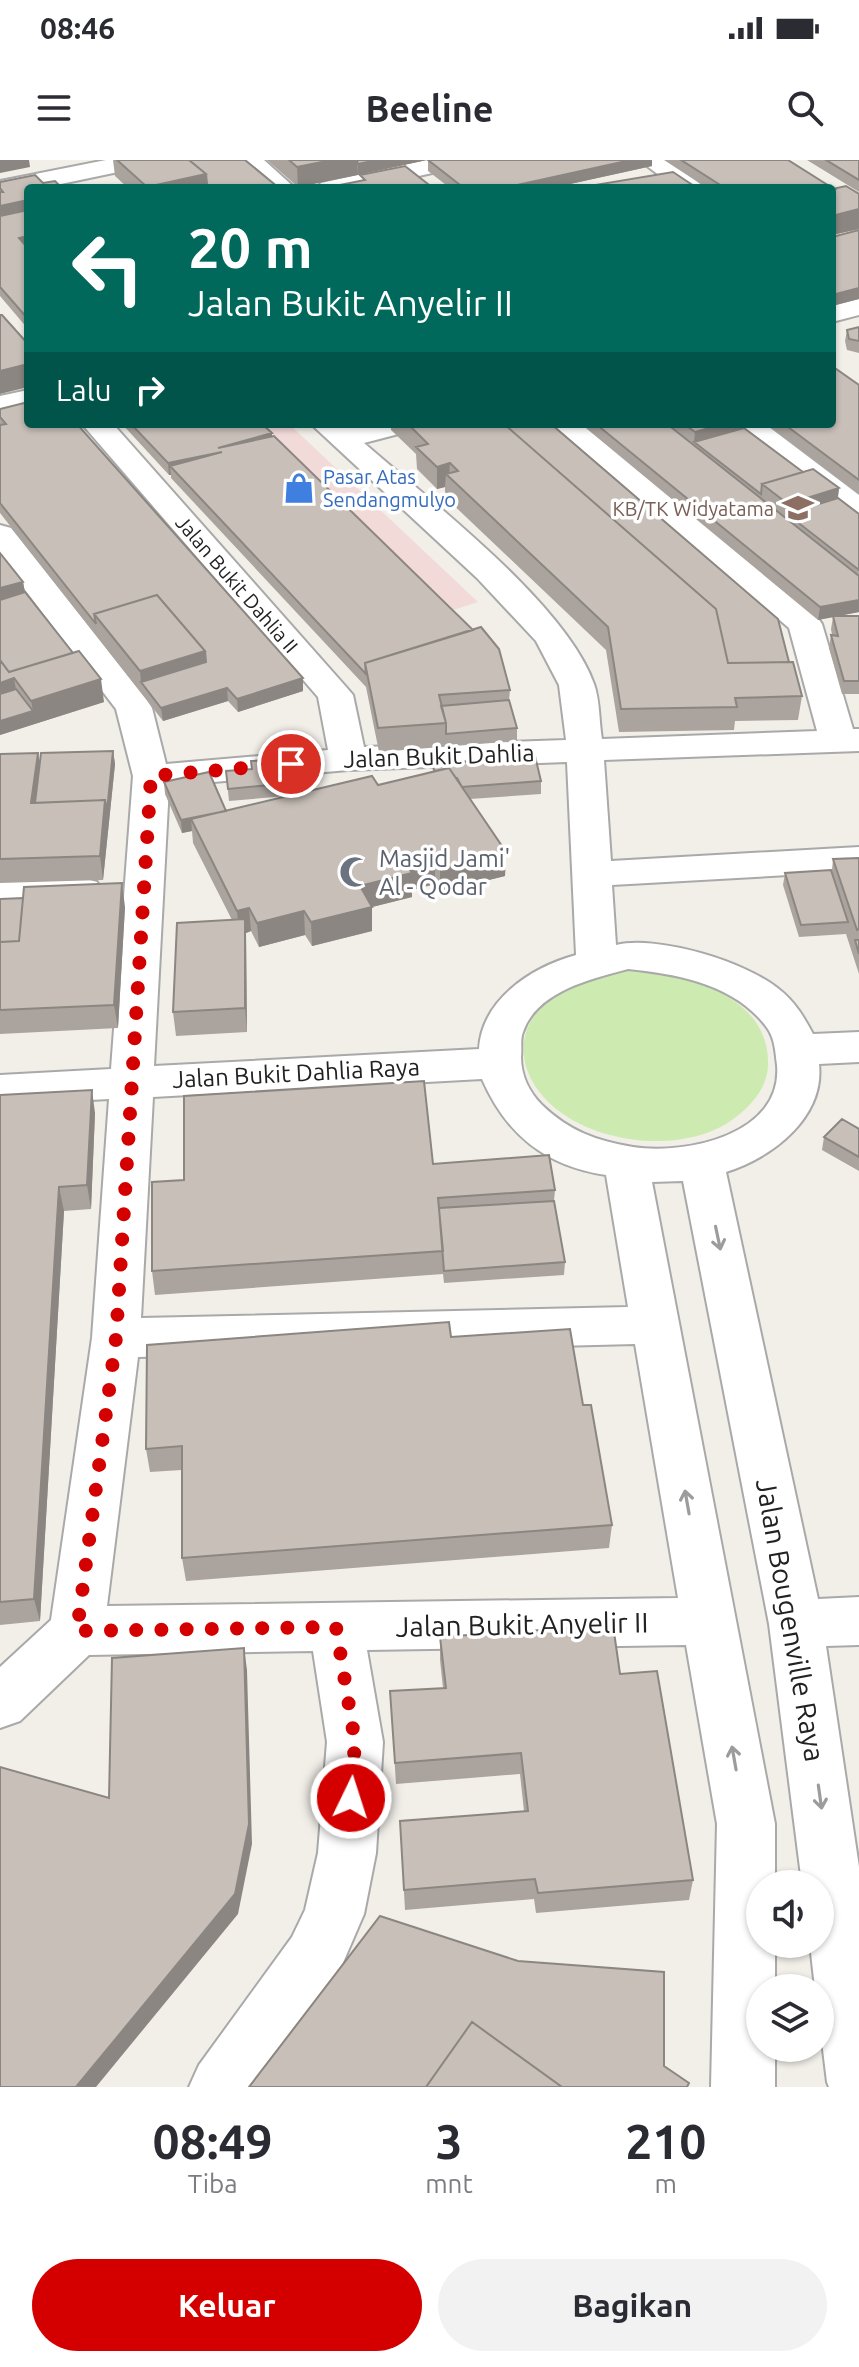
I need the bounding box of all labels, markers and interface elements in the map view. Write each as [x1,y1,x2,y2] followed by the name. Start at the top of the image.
[40,11,115,45] text: 08:46
[32,86,76,130] icon: menu
[783,86,827,130] icon: search
[365,88,494,129] text: Beeline
[56,216,160,320] icon: left
[188,216,313,279] text: 20 m
[188,282,513,323] text: Jalan Bukit Anyelir II
[128,368,172,412] icon: right
[56,373,112,407] text: Lalu
[323,465,456,511] place label: Pasar Atas Sendangmulyo
[282,471,316,505] shop icon: Pasar Atas Sendangmulyo
[781,491,815,525] school or university icon: KB/TK Widyatama
[613,497,774,520] place label: KB/TK Widyatama
[171,511,303,657] street label: Jalan Bukit Dahlia II
[257,730,325,798] pin
[343,739,535,773] street label: Jalan Bukit Dahlia
[269,742,313,786] icon: arrive
[379,845,510,900] place label: Masjid Jami' Al - Qodar
[338,855,372,889] mosque icon: Masjid Jami' Al - Qodar
[172,1053,420,1093] street label: Jalan Bukit Dahlia Raya
[711,1225,726,1251] one-way arrow
[751,1476,831,1764] street label: Jalan Bougenville Raya
[679,1490,694,1516] one-way arrow
[395,1606,649,1642] street label: Jalan Bukit Anyelir II
[725,1746,740,1771] one-way arrow
[309,1756,393,1840] position arrow
[813,1784,828,1809] one-way arrow
[746,1870,834,2062] map controls
[746,1870,834,1958] button: sound
[746,1974,834,2062] button: layers
[153,2114,273,2168] text: 08:49
[435,2114,462,2168] text: 3
[625,2114,706,2168] text: 210
[188,2169,238,2198] text: Tiba
[425,2169,473,2198] text: mnt
[655,2169,677,2198] text: m
[32,2259,422,2351] button: Keluar
[438,2259,827,2351] button: Bagikan

